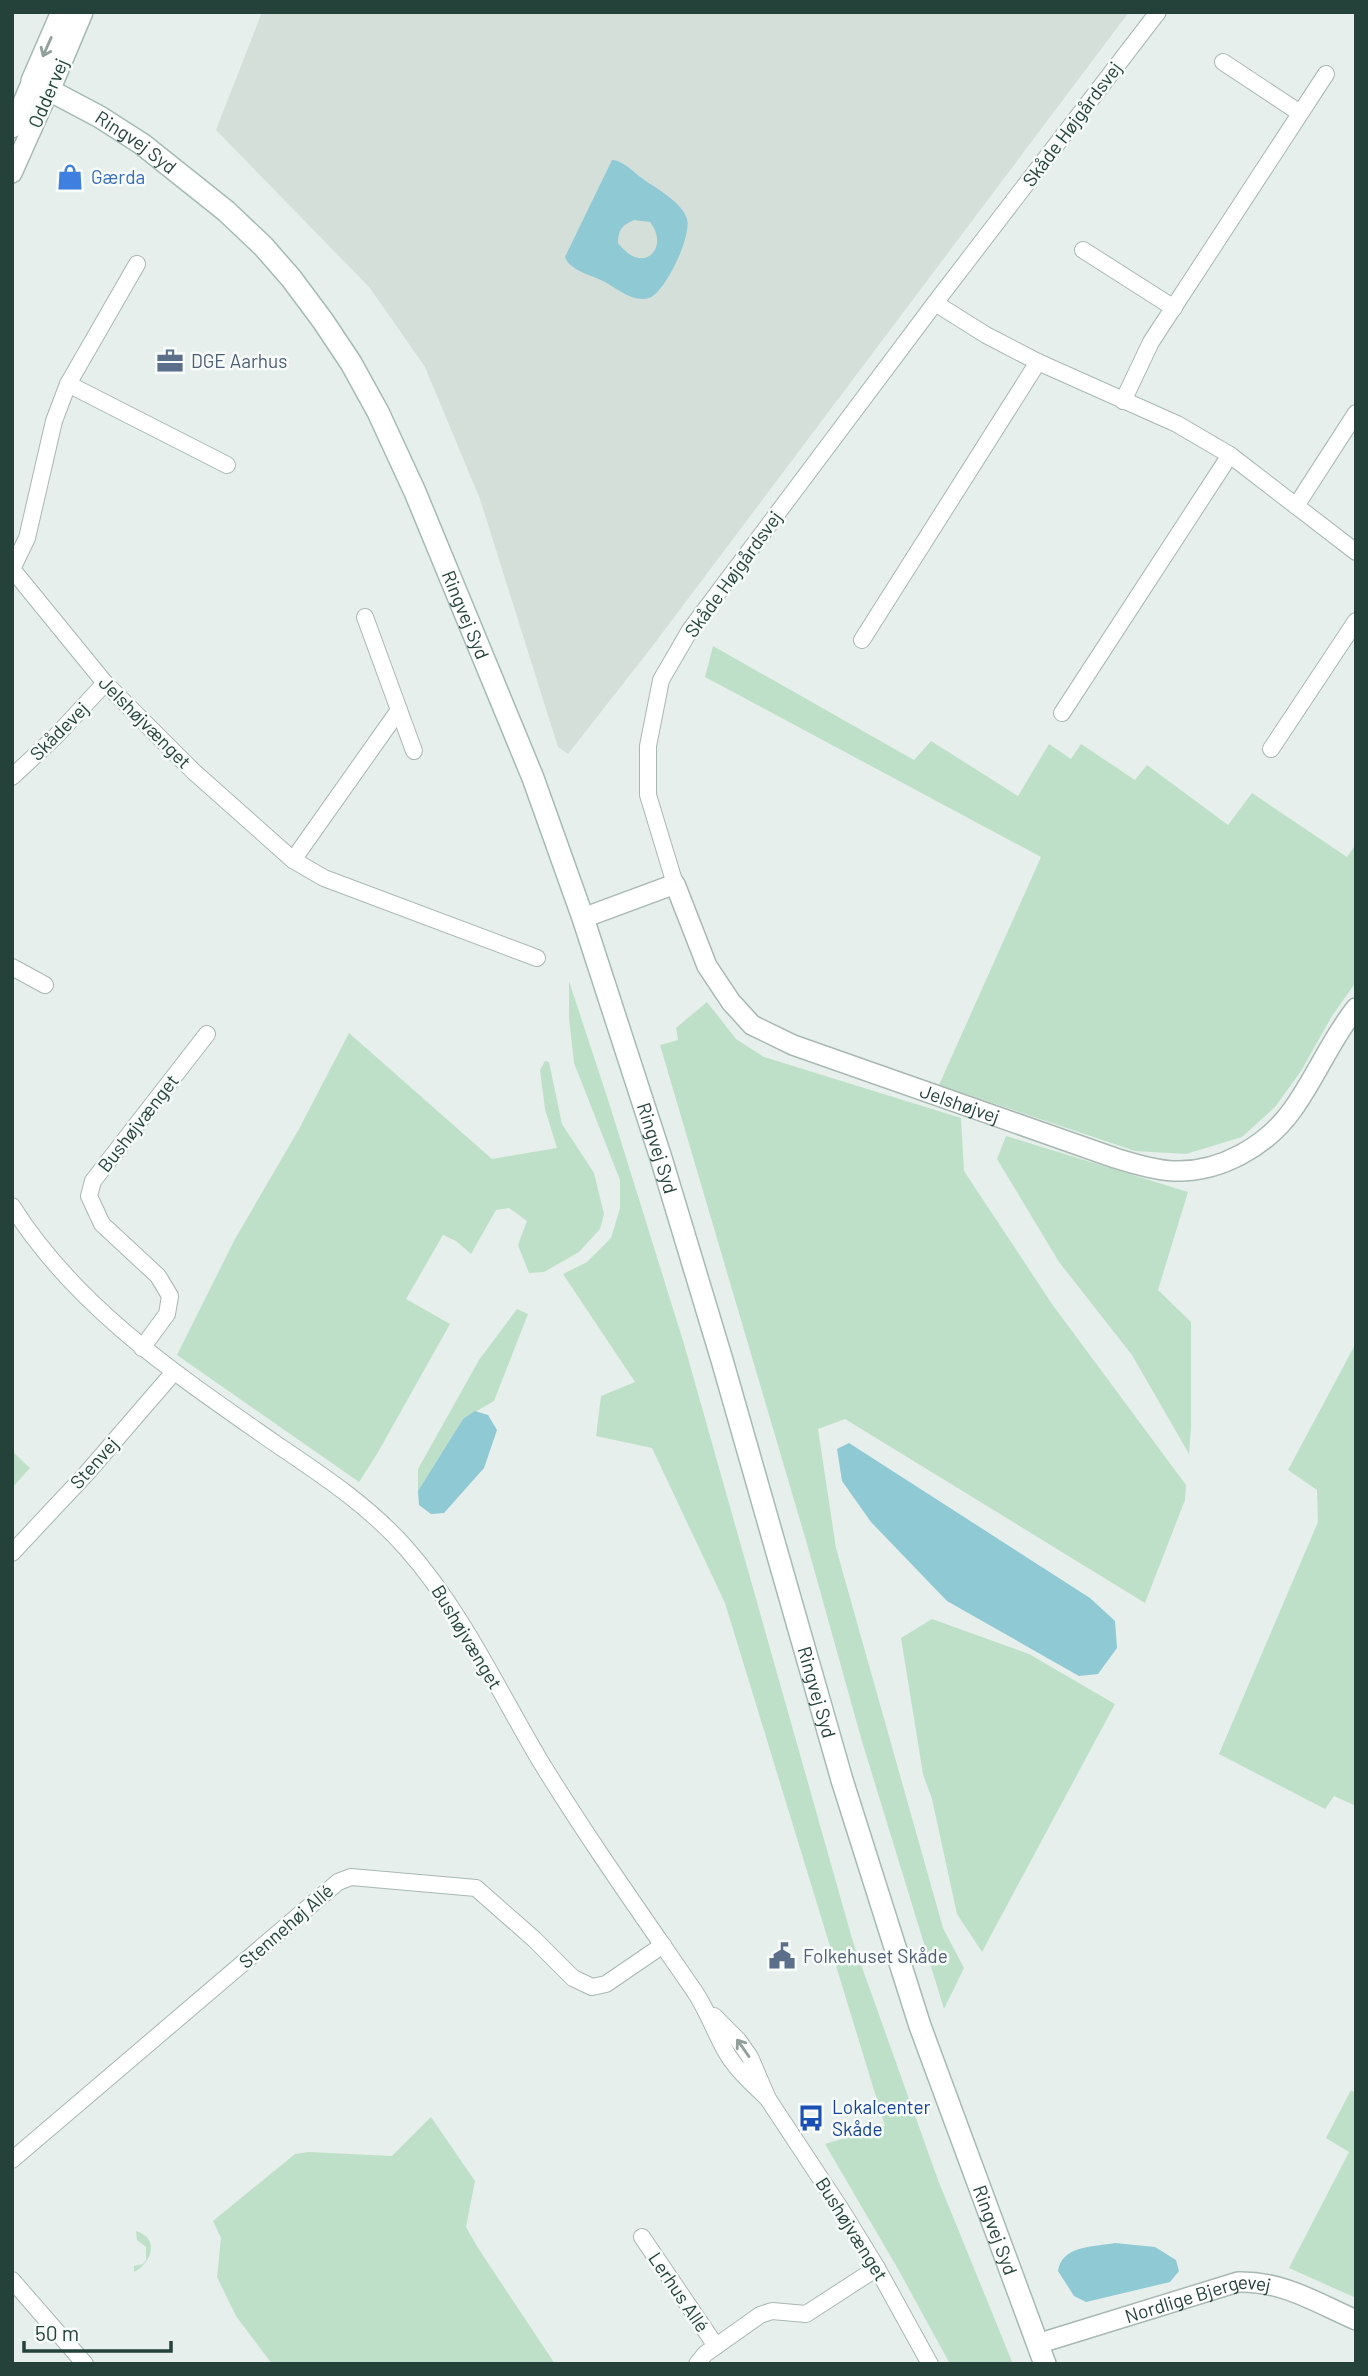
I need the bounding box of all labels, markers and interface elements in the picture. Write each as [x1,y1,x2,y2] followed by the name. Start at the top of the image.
[40,35,53,57] one-way arrow
[23,54,73,131] street label: Oddervej
[1017,57,1126,191] street label: Skåde Højgårdsvej
[91,105,182,178] street label: Ringvej Syd
[55,162,85,192] shop icon: Gærda
[91,165,145,188] place label: Gærda
[155,346,185,376] office icon: DGE Aarhus
[191,349,287,372] place label: DGE Aarhus
[679,506,786,641] street label: Skåde Højgårdsvej
[438,567,495,662] street label: Ringvej Syd
[94,671,196,773] street label: Jelshøjvænget
[24,696,93,765] street label: Skådevej
[92,1069,183,1176] street label: Bushøjvænget
[917,1079,1003,1128] street label: Jelshøjvej
[633,1099,683,1196] street label: Ringvej Syd
[65,1432,123,1493] street label: Stenvej
[427,1580,508,1693] street label: Bushøjvænget
[793,1644,841,1740] street label: Ringvej Syd
[234,1878,337,1973] street label: Stennehøj Allé
[767,1941,797,1971] public building icon: Folkehuset Skåde
[803,1944,948,1967] place label: Folkehuset Skåde
[736,2039,750,2058] one-way arrow
[832,2095,931,2140] place label: Lokalcenter Skåde
[796,2103,826,2133] bus stop icon: Lokalcenter Skåde
[811,2173,893,2285] street label: Bushøjvænget
[969,2182,1023,2278] street label: Ringvej Syd
[644,2247,715,2336] street label: Lerhus Allé
[1122,2270,1273,2327] street label: Nordlige Bjergevej
[24,2310,172,2354] scale bar
[35,2320,79,2345] text: 50 m

